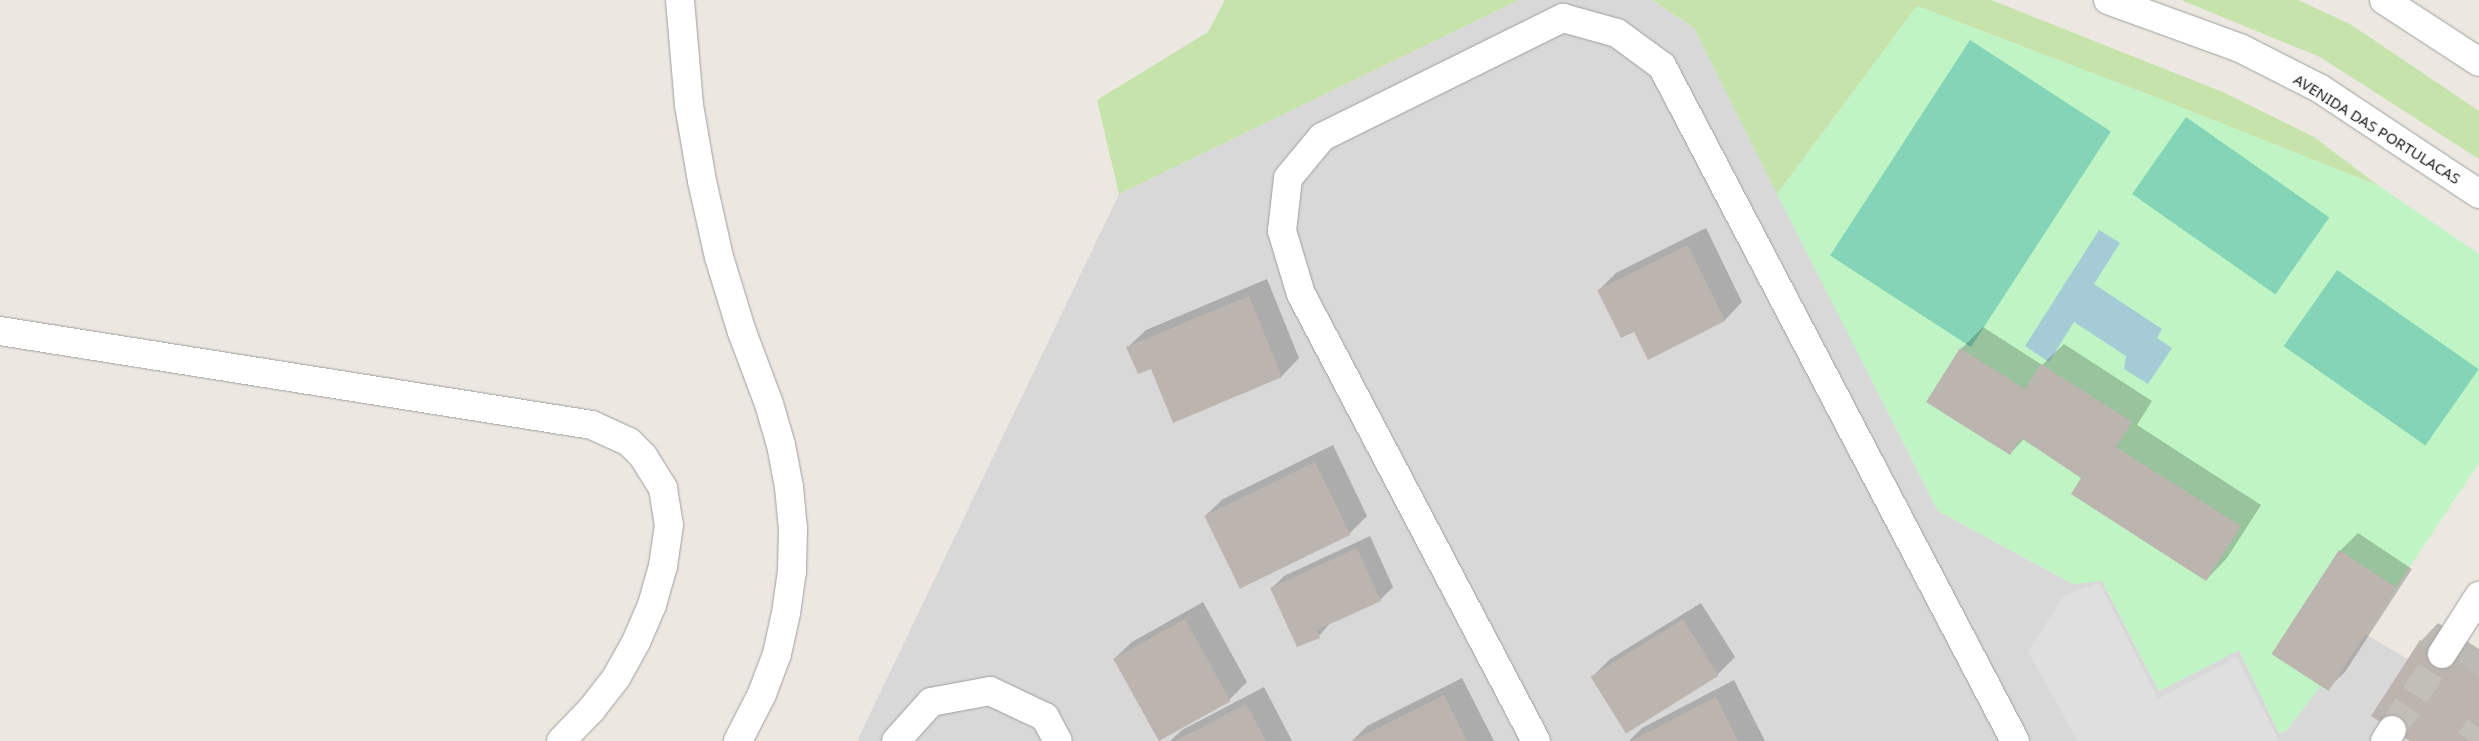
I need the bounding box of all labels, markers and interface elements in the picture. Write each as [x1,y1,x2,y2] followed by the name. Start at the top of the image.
[2290,70,2464,188] street label: AVENIDA DAS PORTULACAS

